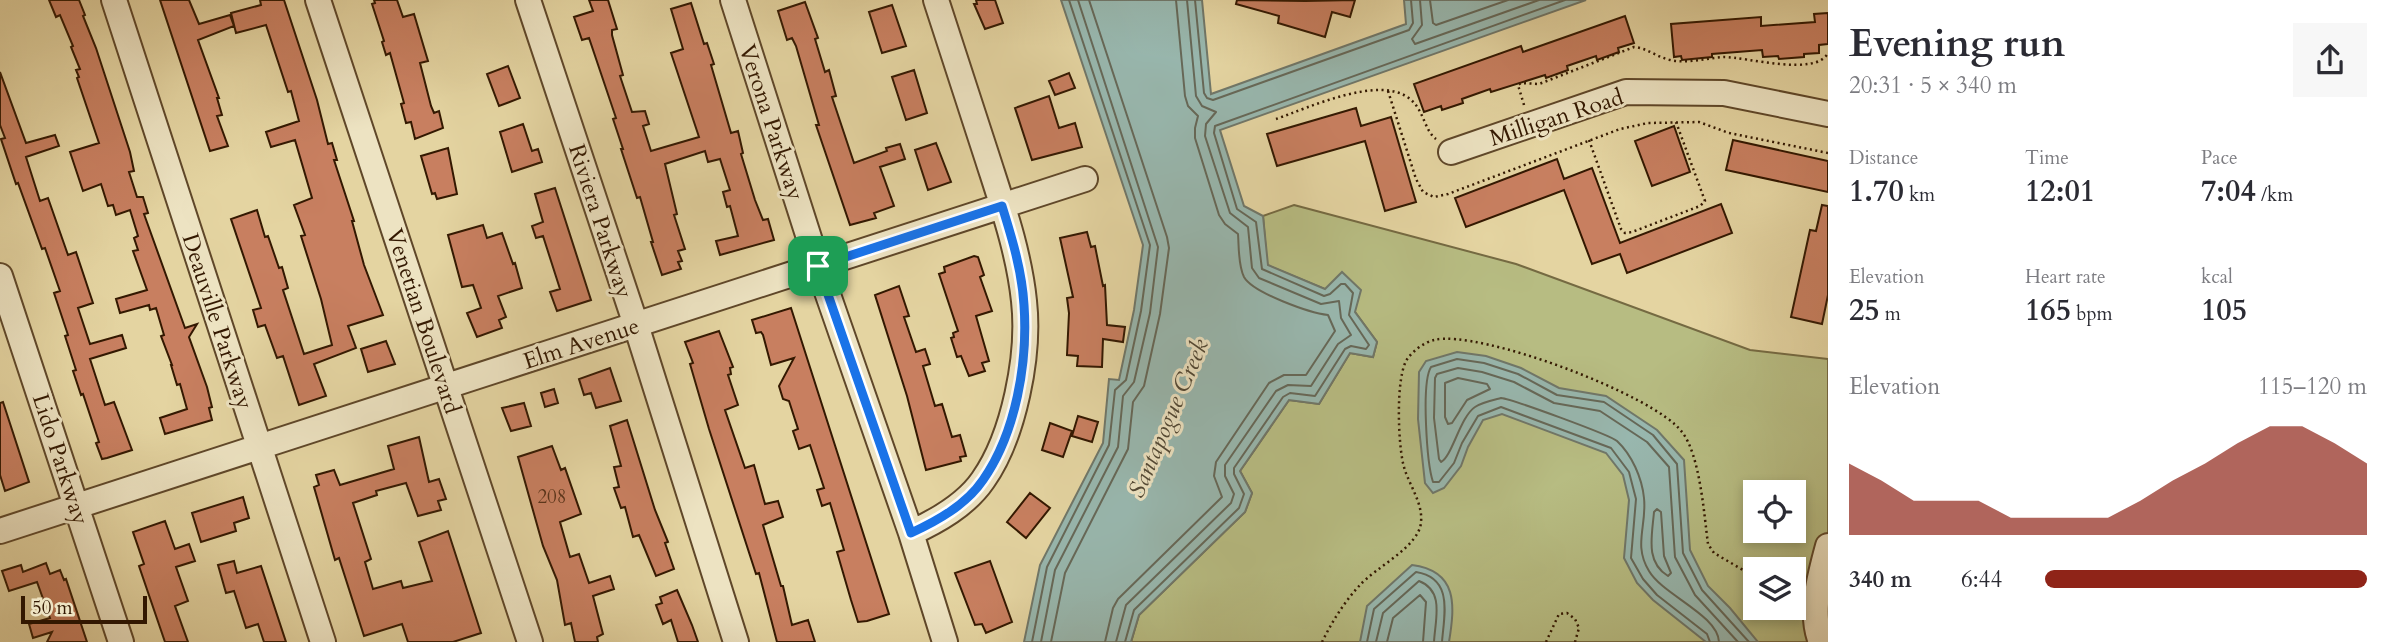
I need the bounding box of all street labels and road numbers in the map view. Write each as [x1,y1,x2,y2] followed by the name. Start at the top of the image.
[732,40,811,204] street label: Verona Parkway
[1485,81,1628,154] street label: Milligan Road
[561,140,640,302] street label: Riviera Parkway
[379,225,468,418] street label: Venetian Boulevard
[175,229,261,413] street label: Deauville Parkway
[519,310,643,377] street label: Elm Avenue
[25,390,96,529] street label: Lido Parkway

